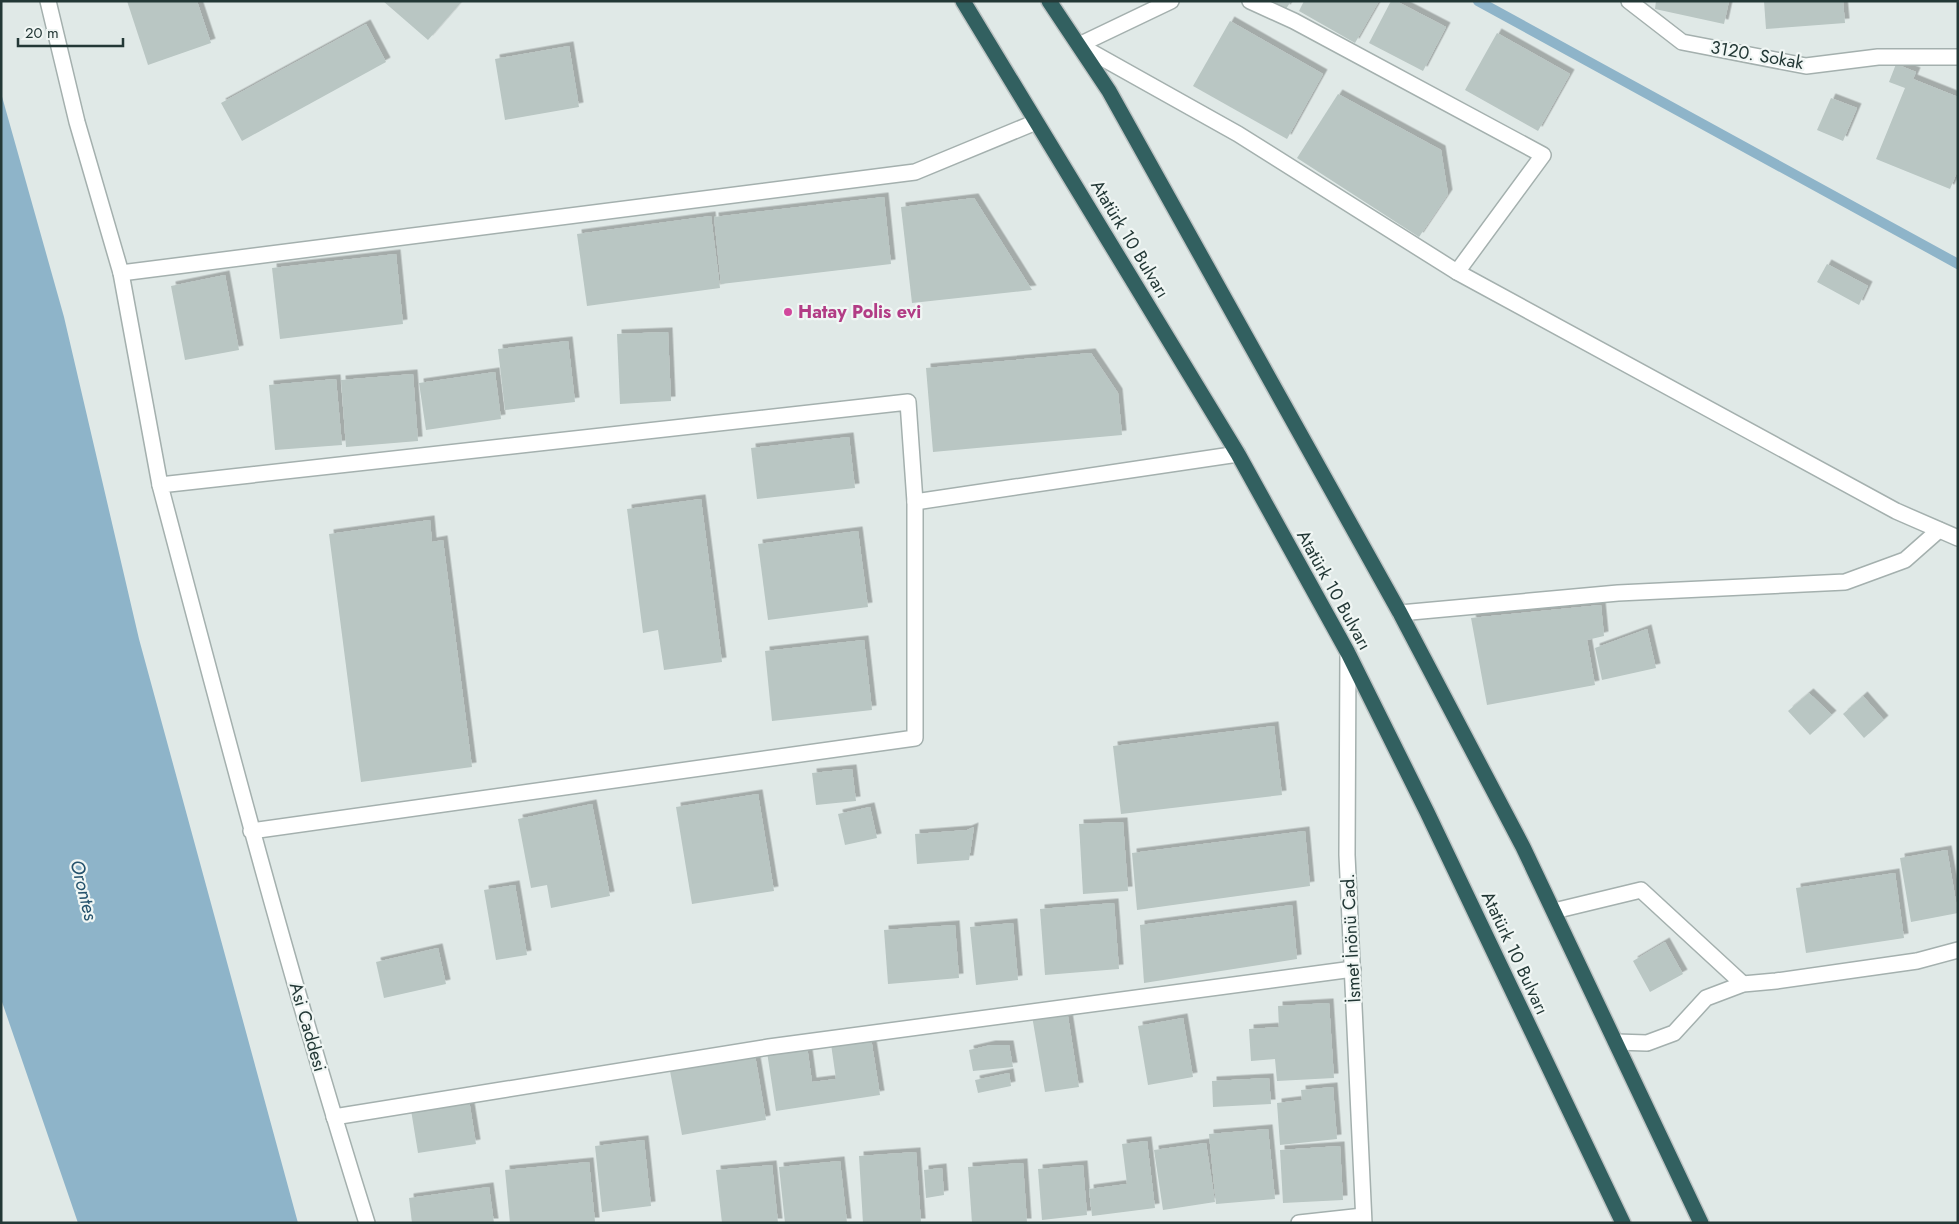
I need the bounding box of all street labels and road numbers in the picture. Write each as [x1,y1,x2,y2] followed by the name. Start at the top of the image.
[1708,34,1806,76] street label: 3120. Sokak
[1084,175,1176,303] street label: Atatürk 10 Bulvarı
[1290,525,1378,655] street label: Atatürk 10 Bulvarı
[1335,873,1367,1003] street label: İsmet İnönü Cad.
[1475,887,1555,1019] street label: Atatürk 10 Bulvarı
[283,979,333,1075] street label: Asi Caddesi

